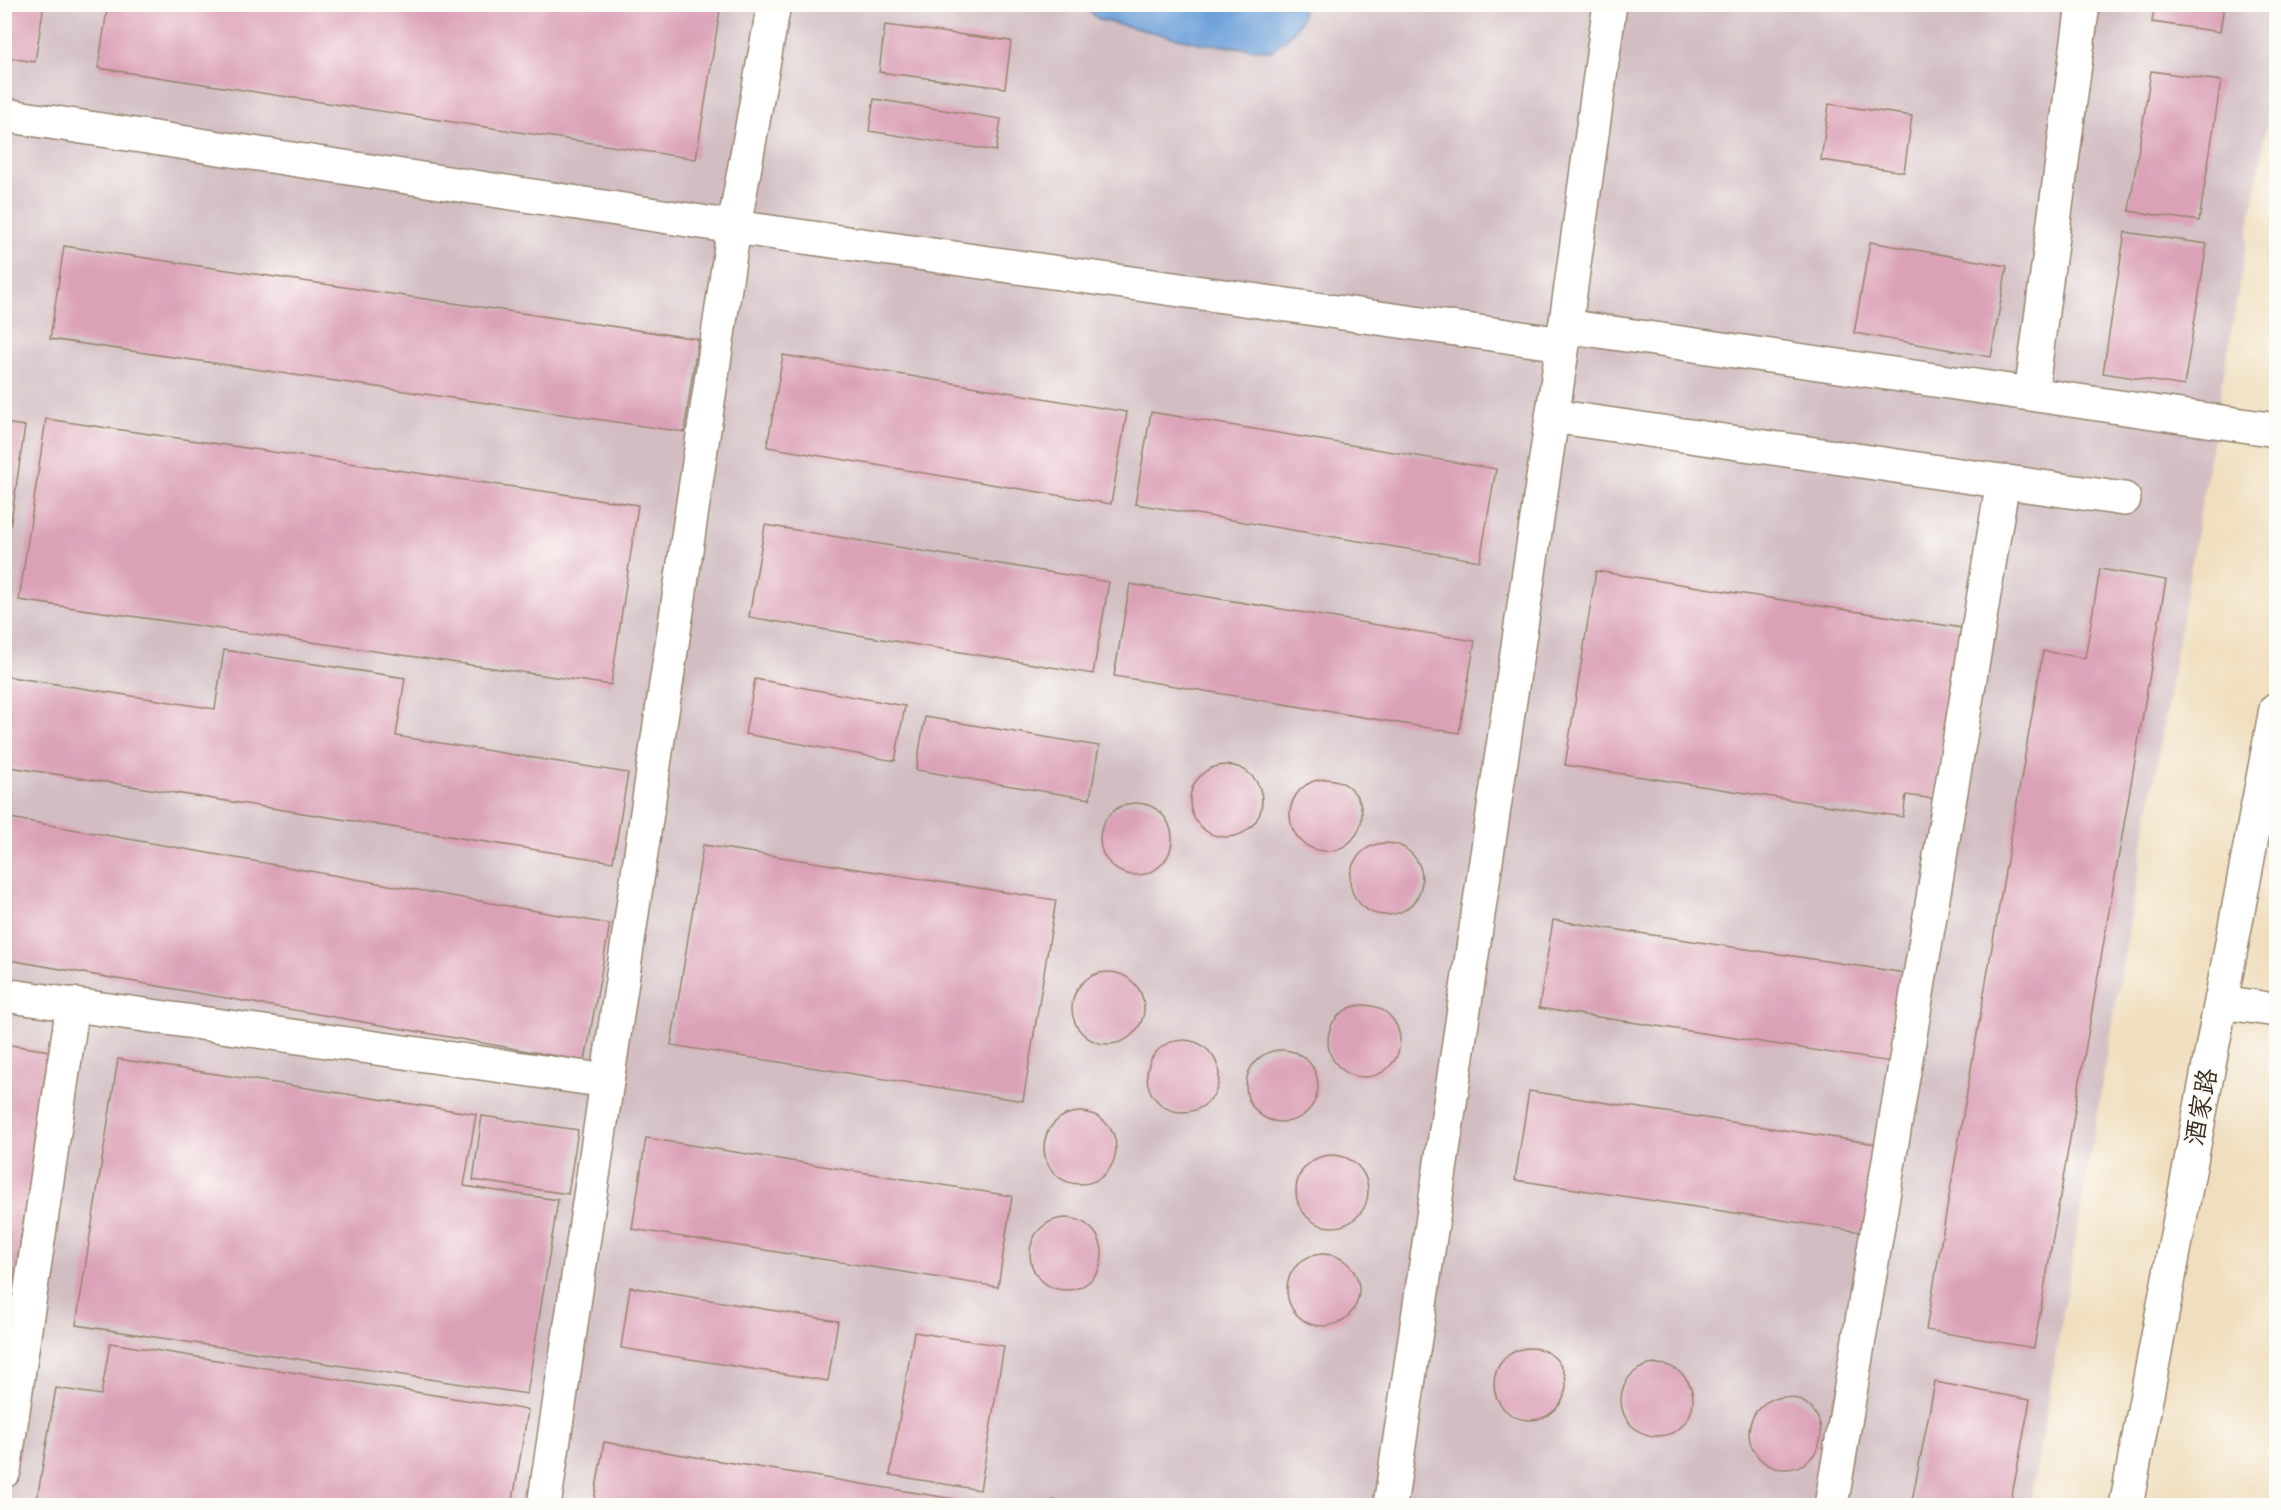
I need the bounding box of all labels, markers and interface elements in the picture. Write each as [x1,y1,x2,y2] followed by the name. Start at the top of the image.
[2177,1066,2225,1148] street label: 酒家路

